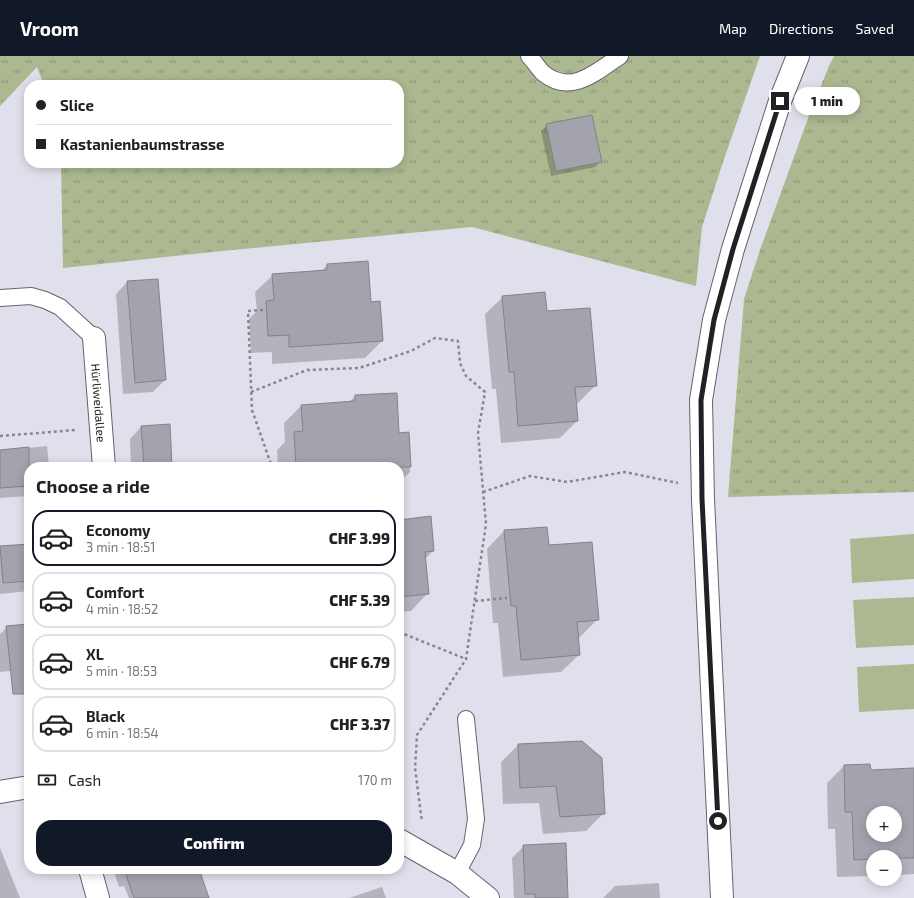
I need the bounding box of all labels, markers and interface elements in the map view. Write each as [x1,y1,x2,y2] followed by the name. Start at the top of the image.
[20,17,79,40] text: Vroom
[719,20,747,37] text: Map
[769,20,834,37] text: Directions
[856,20,894,37] text: Saved
[794,87,860,115] callout: 1 min
[771,92,789,110] route end
[811,93,843,109] text: 1 min
[60,96,94,114] text: Slice
[60,135,224,153] text: Kastanienbaumstrasse
[89,363,109,443] street label: Hürliweidallee
[36,475,150,497] text: Choose a ride
[38,520,74,556] icon: car
[86,521,151,539] text: Economy
[329,529,390,547] text: CHF 3.99
[86,539,155,555] text: 3 min · 18:51
[38,582,74,618] icon: car
[86,583,144,601] text: Comfort
[329,591,390,609] text: CHF 5.39
[86,601,158,617] text: 4 min · 18:52
[38,644,74,680] icon: car
[86,645,104,663] text: XL
[330,653,390,671] text: CHF 6.79
[86,663,157,679] text: 5 min · 18:53
[38,706,74,742] icon: car
[86,707,125,725] text: Black
[330,715,390,733] text: CHF 3.37
[86,725,158,741] text: 6 min · 18:54
[36,769,58,791] icon: cash
[68,771,101,789] text: Cash
[358,772,392,788] text: 170 m
[866,806,902,886] map controls
[866,806,902,842] button: +
[709,812,727,830] route start
[36,820,392,866] button: Confirm
[866,850,902,886] button: −

